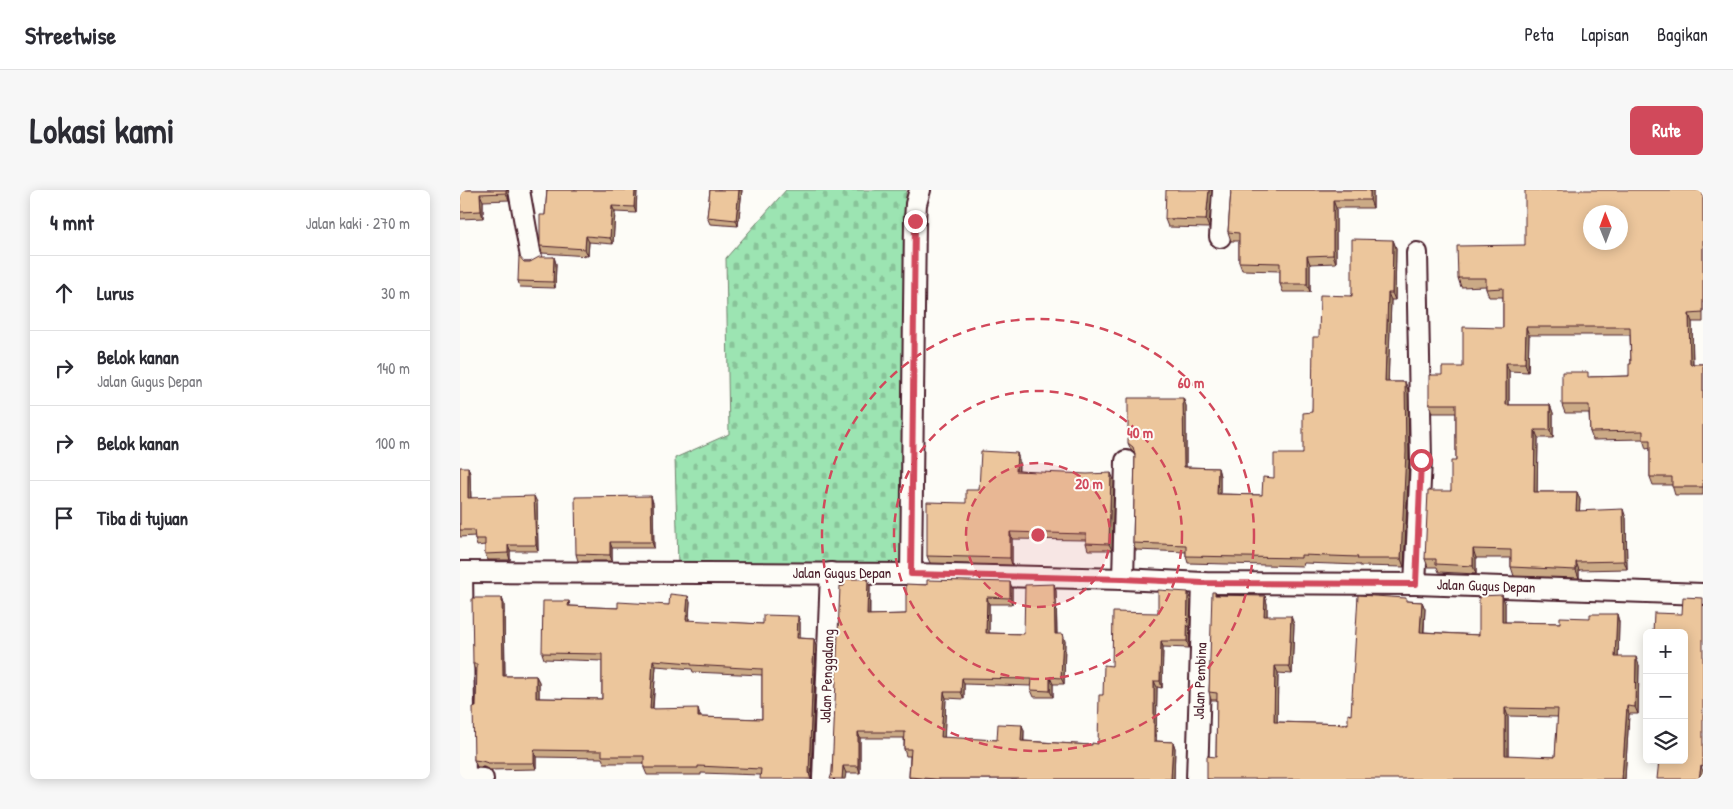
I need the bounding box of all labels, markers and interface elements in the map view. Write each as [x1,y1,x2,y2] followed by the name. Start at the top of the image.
[25,19,116,51] text: Streetwise
[1524,22,1553,47] text: Peta
[1581,22,1629,47] text: Lapisan
[1657,22,1708,47] text: Bagikan
[1630,106,1703,155] button: Rute
[30,107,175,154] text: Lokasi kami
[1583,205,1628,250] north arrow
[50,208,94,237] text: 4 mnt
[904,210,927,233] route end
[306,212,410,234] text: Jalan kaki · 270 m
[50,279,78,307] icon: ahead
[97,280,134,306] text: Lurus
[381,282,410,304] text: 30 m
[97,344,179,370] text: Belok kanan
[50,354,78,382] icon: right
[376,357,410,379] text: 140 m
[97,370,202,392] text: Jalan Gugus Depan
[1178,372,1204,393] text: 60 m
[1127,422,1153,443] text: 40 m
[50,429,78,457] icon: right
[97,430,179,456] text: Belok kanan
[375,432,410,454] text: 100 m
[1410,449,1433,472] route start
[1075,473,1103,494] text: 20 m
[50,504,78,532] icon: arrive
[97,505,188,531] text: Tiba di tujuan
[1029,526,1047,544] centre of rings
[793,562,892,583] street label: Jalan Gugus Depan
[1436,573,1536,598] street label: Jalan Gugus Depan
[814,628,839,723] street label: Jalan Penggalang
[1643,629,1688,764] map controls
[1643,629,1688,674] button: +
[1188,642,1211,720] street label: Jalan Pembina
[1643,674,1688,719] button: −
[1643,719,1688,764] button: layers

